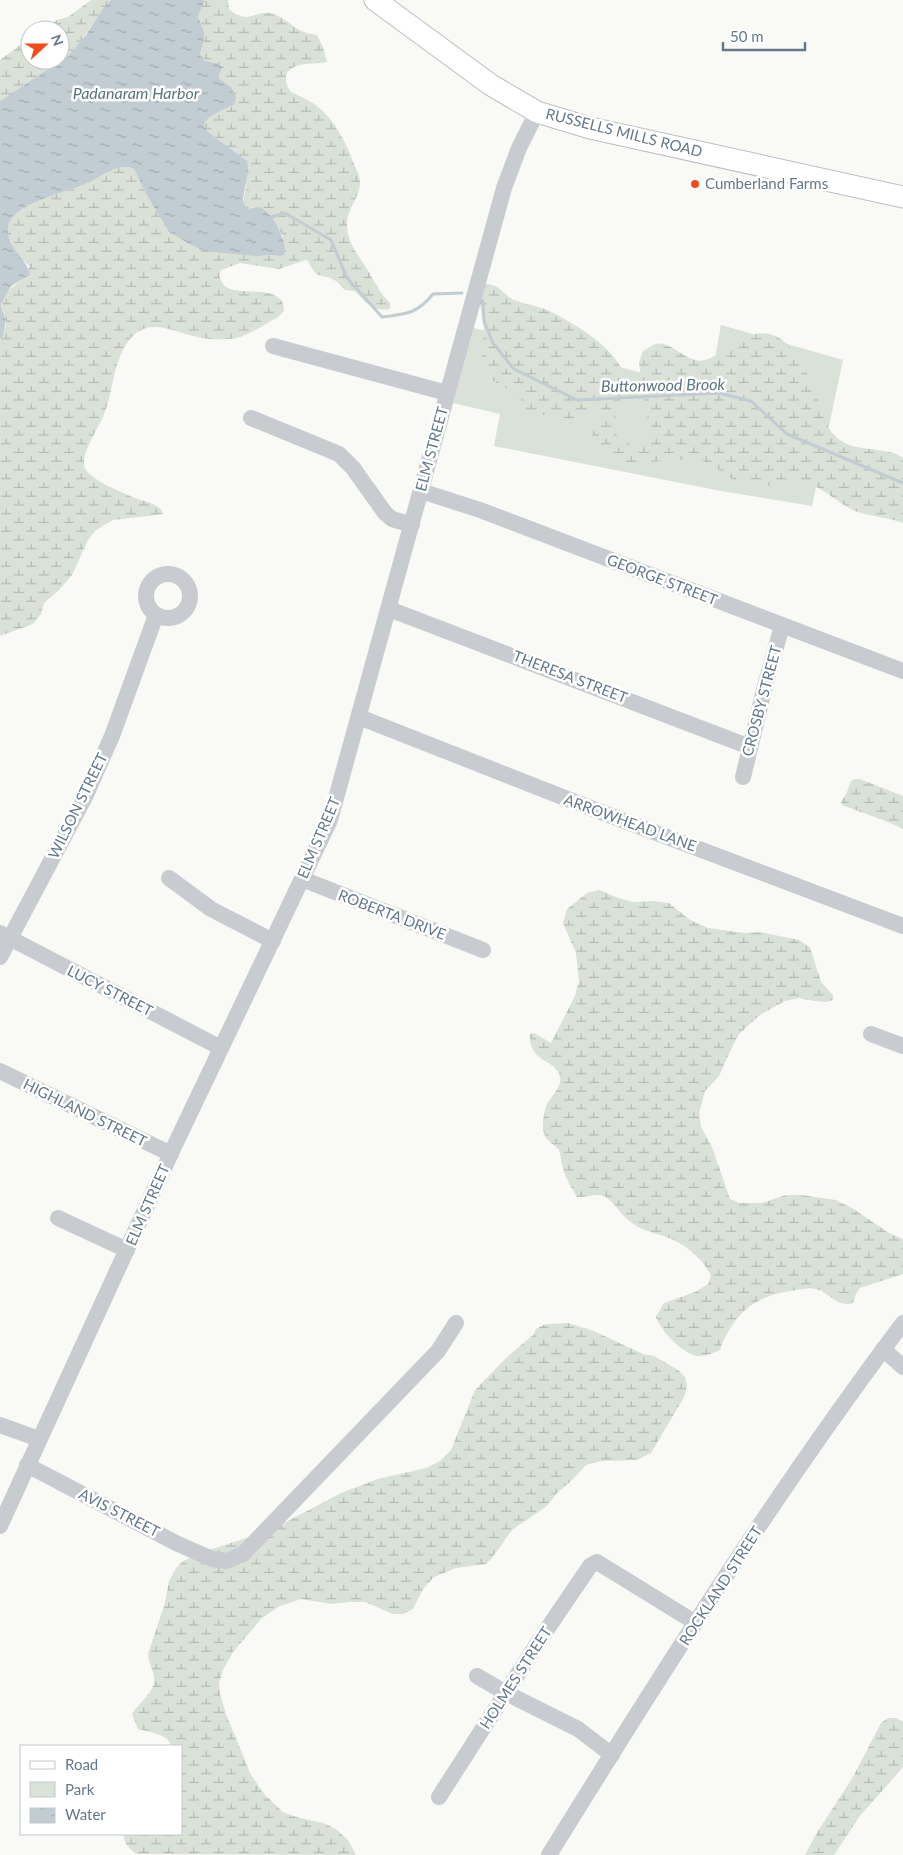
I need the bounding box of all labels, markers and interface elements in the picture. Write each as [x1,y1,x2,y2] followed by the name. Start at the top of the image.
[20,20,70,70] north arrow
[723,20,806,52] scale bar
[730,27,764,45] text: 50 m
[48,32,67,48] text: N
[73,83,200,102] water label: Padanaram Harbor
[544,104,704,160] street label: RUSSELLS MILLS ROAD
[705,174,828,192] place label: Cumberland Farms
[689,178,701,190] marker: Cumberland Farms
[601,374,726,395] water label: Buttonwood Brook
[411,404,451,493] street label: ELM STREET
[605,550,720,608] street label: GEORGE STREET
[738,643,785,758] street label: CROSBY STREET
[511,646,630,706] street label: THERESA STREET
[44,750,111,861] street label: WILSON STREET
[562,790,699,854] street label: ARROWHEAD LANE
[293,794,343,881] street label: ELM STREET
[336,885,449,943] street label: ROBERTA DRIVE
[65,961,156,1019] street label: LUCY STREET
[21,1074,150,1150] street label: HIGHLAND STREET
[121,1161,173,1248] street label: ELM STREET
[76,1484,163,1540] street label: AVIS STREET
[675,1522,765,1648] street label: ROCKLAND STREET
[475,1623,555,1732] street label: HOLMES STREET
[20,1745,182,1835] legend
[65,1755,98,1773] text: Road
[65,1780,95,1798] text: Park
[65,1805,106,1823] text: Water

